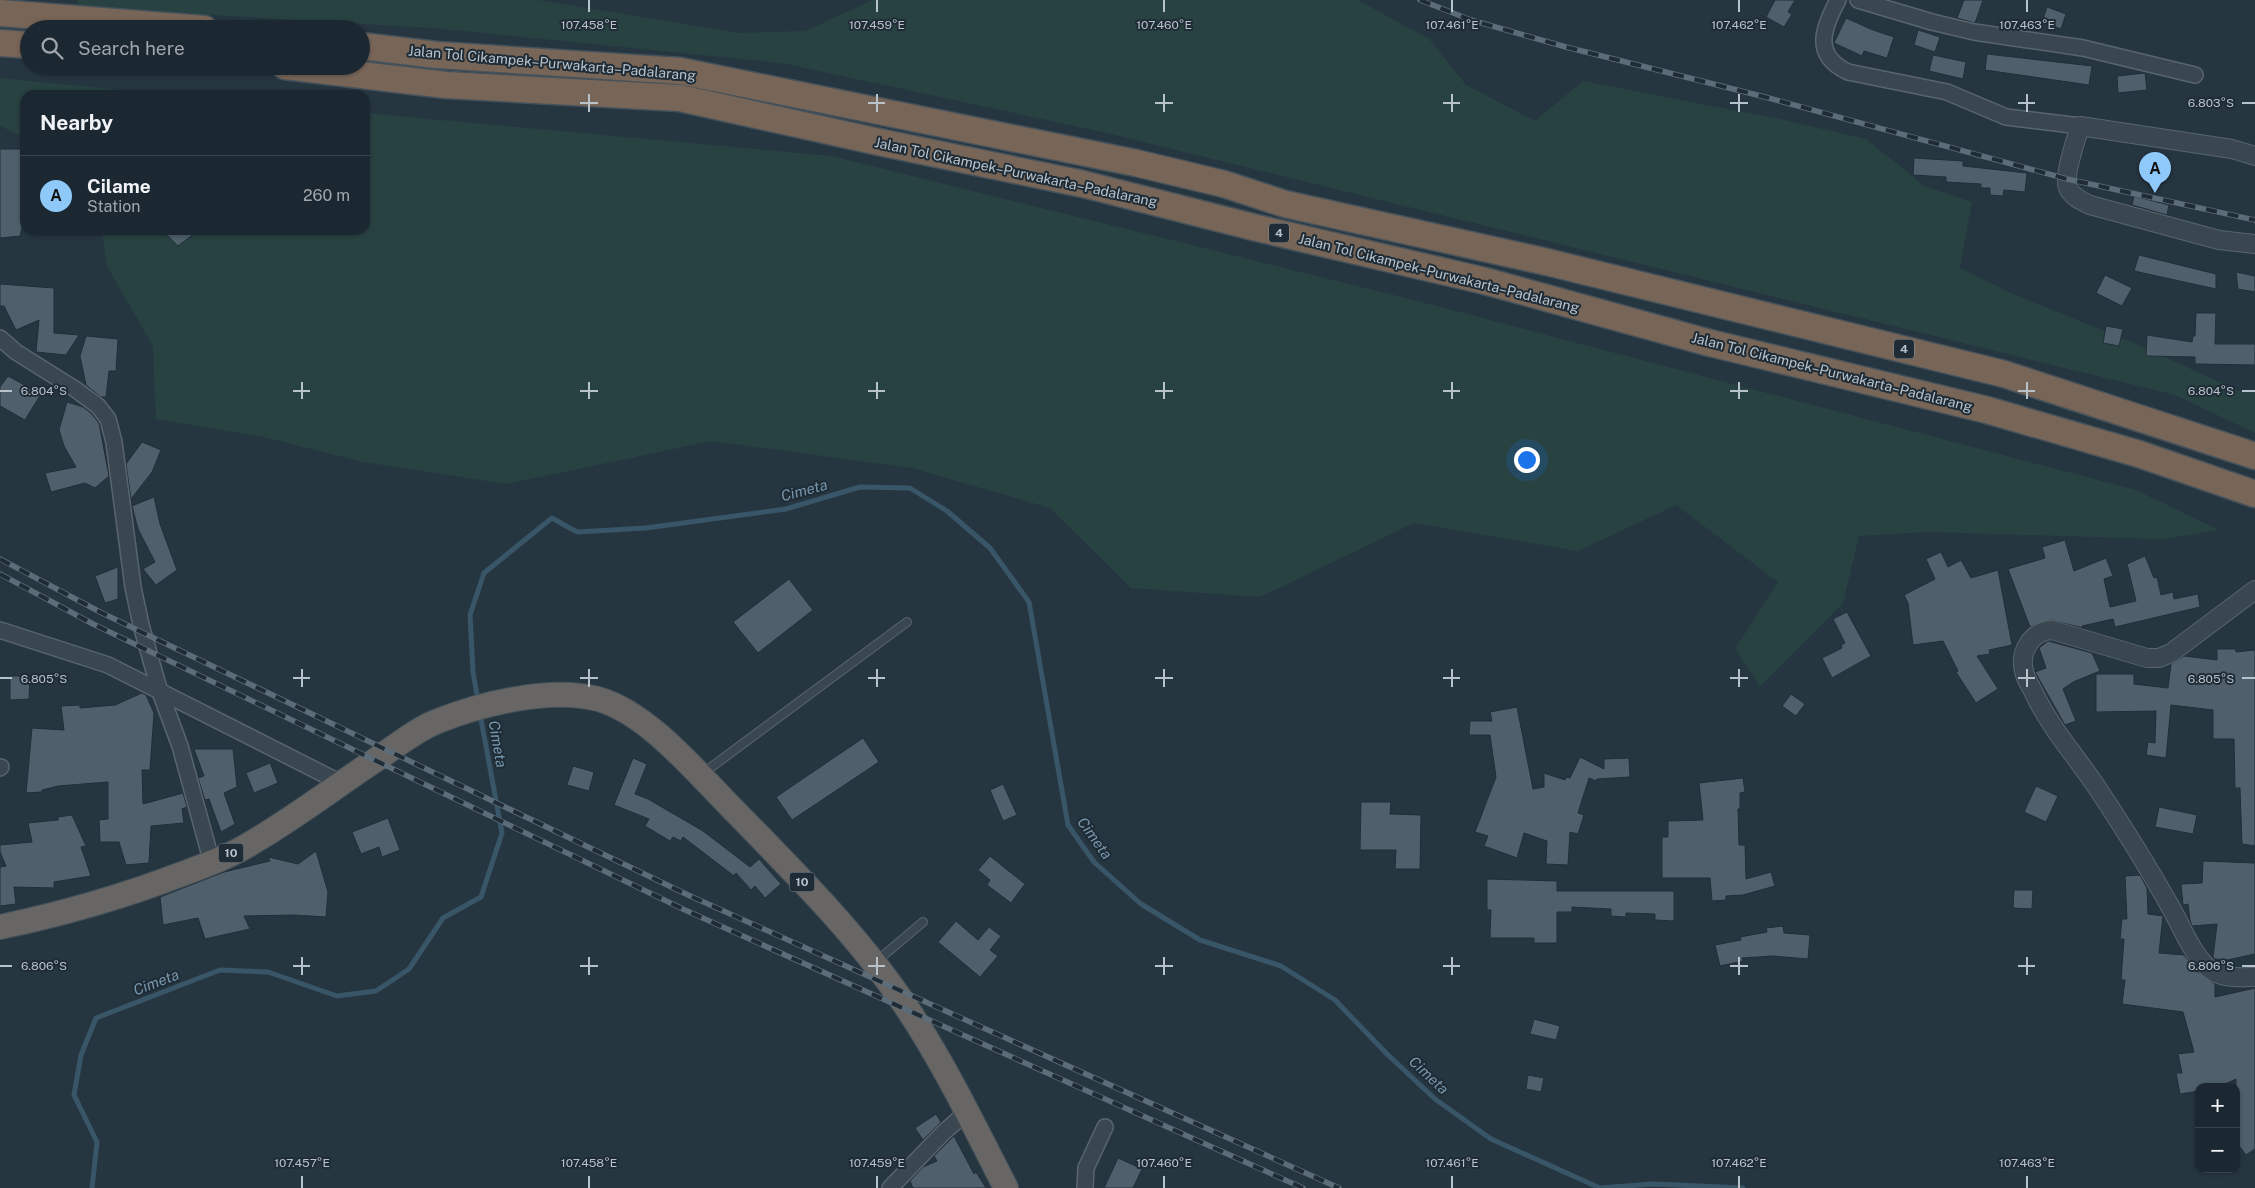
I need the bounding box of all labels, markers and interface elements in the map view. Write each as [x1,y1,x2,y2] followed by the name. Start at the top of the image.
[561,18,617,32] text: 107.458°E
[849,18,905,32] text: 107.459°E
[1136,18,1192,32] text: 107.460°E
[1425,18,1479,32] text: 107.461°E
[1711,18,1767,32] text: 107.462°E
[1999,18,2055,32] text: 107.463°E
[20,20,370,75] search box
[38,34,66,62] icon: search
[78,37,185,59] text: Search here
[407,42,697,84] street label: Jalan Tol Cikampek–Purwakarta–Padalarang
[2188,96,2234,110] text: 6.803°S
[40,110,113,135] text: Nearby
[873,134,1159,210] street label: Jalan Tol Cikampek–Purwakarta–Padalarang
[2139,152,2171,193] pin: A
[87,175,151,197] text: Cilame
[50,186,62,205] text: A
[303,186,350,205] text: 260 m
[87,197,141,216] text: Station
[1269,224,1289,242] road number: 4
[1297,230,1581,316] street label: Jalan Tol Cikampek–Purwakarta–Padalarang
[1690,329,1974,415] street label: Jalan Tol Cikampek–Purwakarta–Padalarang
[1894,339,1914,358] road number: 4
[21,384,67,398] text: 6.804°S
[2188,384,2234,398] text: 6.804°S
[1514,447,1540,473] your location
[779,476,829,504] water label: Cimeta
[21,672,67,686] text: 6.805°S
[2188,672,2234,686] text: 6.805°S
[485,719,511,769] water label: Cimeta
[1074,814,1116,862] water label: Cimeta
[218,844,244,862] road number: 10
[790,872,814,892] road number: 10
[21,959,67,973] text: 6.806°S
[2188,959,2234,973] text: 6.806°S
[131,966,181,998] water label: Cimeta
[1406,1053,1452,1097] water label: Cimeta
[2195,1083,2240,1173] map controls
[2195,1083,2240,1128] button: +
[2195,1128,2240,1173] button: −
[274,1156,330,1170] text: 107.457°E
[561,1156,617,1170] text: 107.458°E
[849,1156,905,1170] text: 107.459°E
[1136,1156,1192,1170] text: 107.460°E
[1425,1156,1479,1170] text: 107.461°E
[1711,1156,1767,1170] text: 107.462°E
[1999,1156,2055,1170] text: 107.463°E

